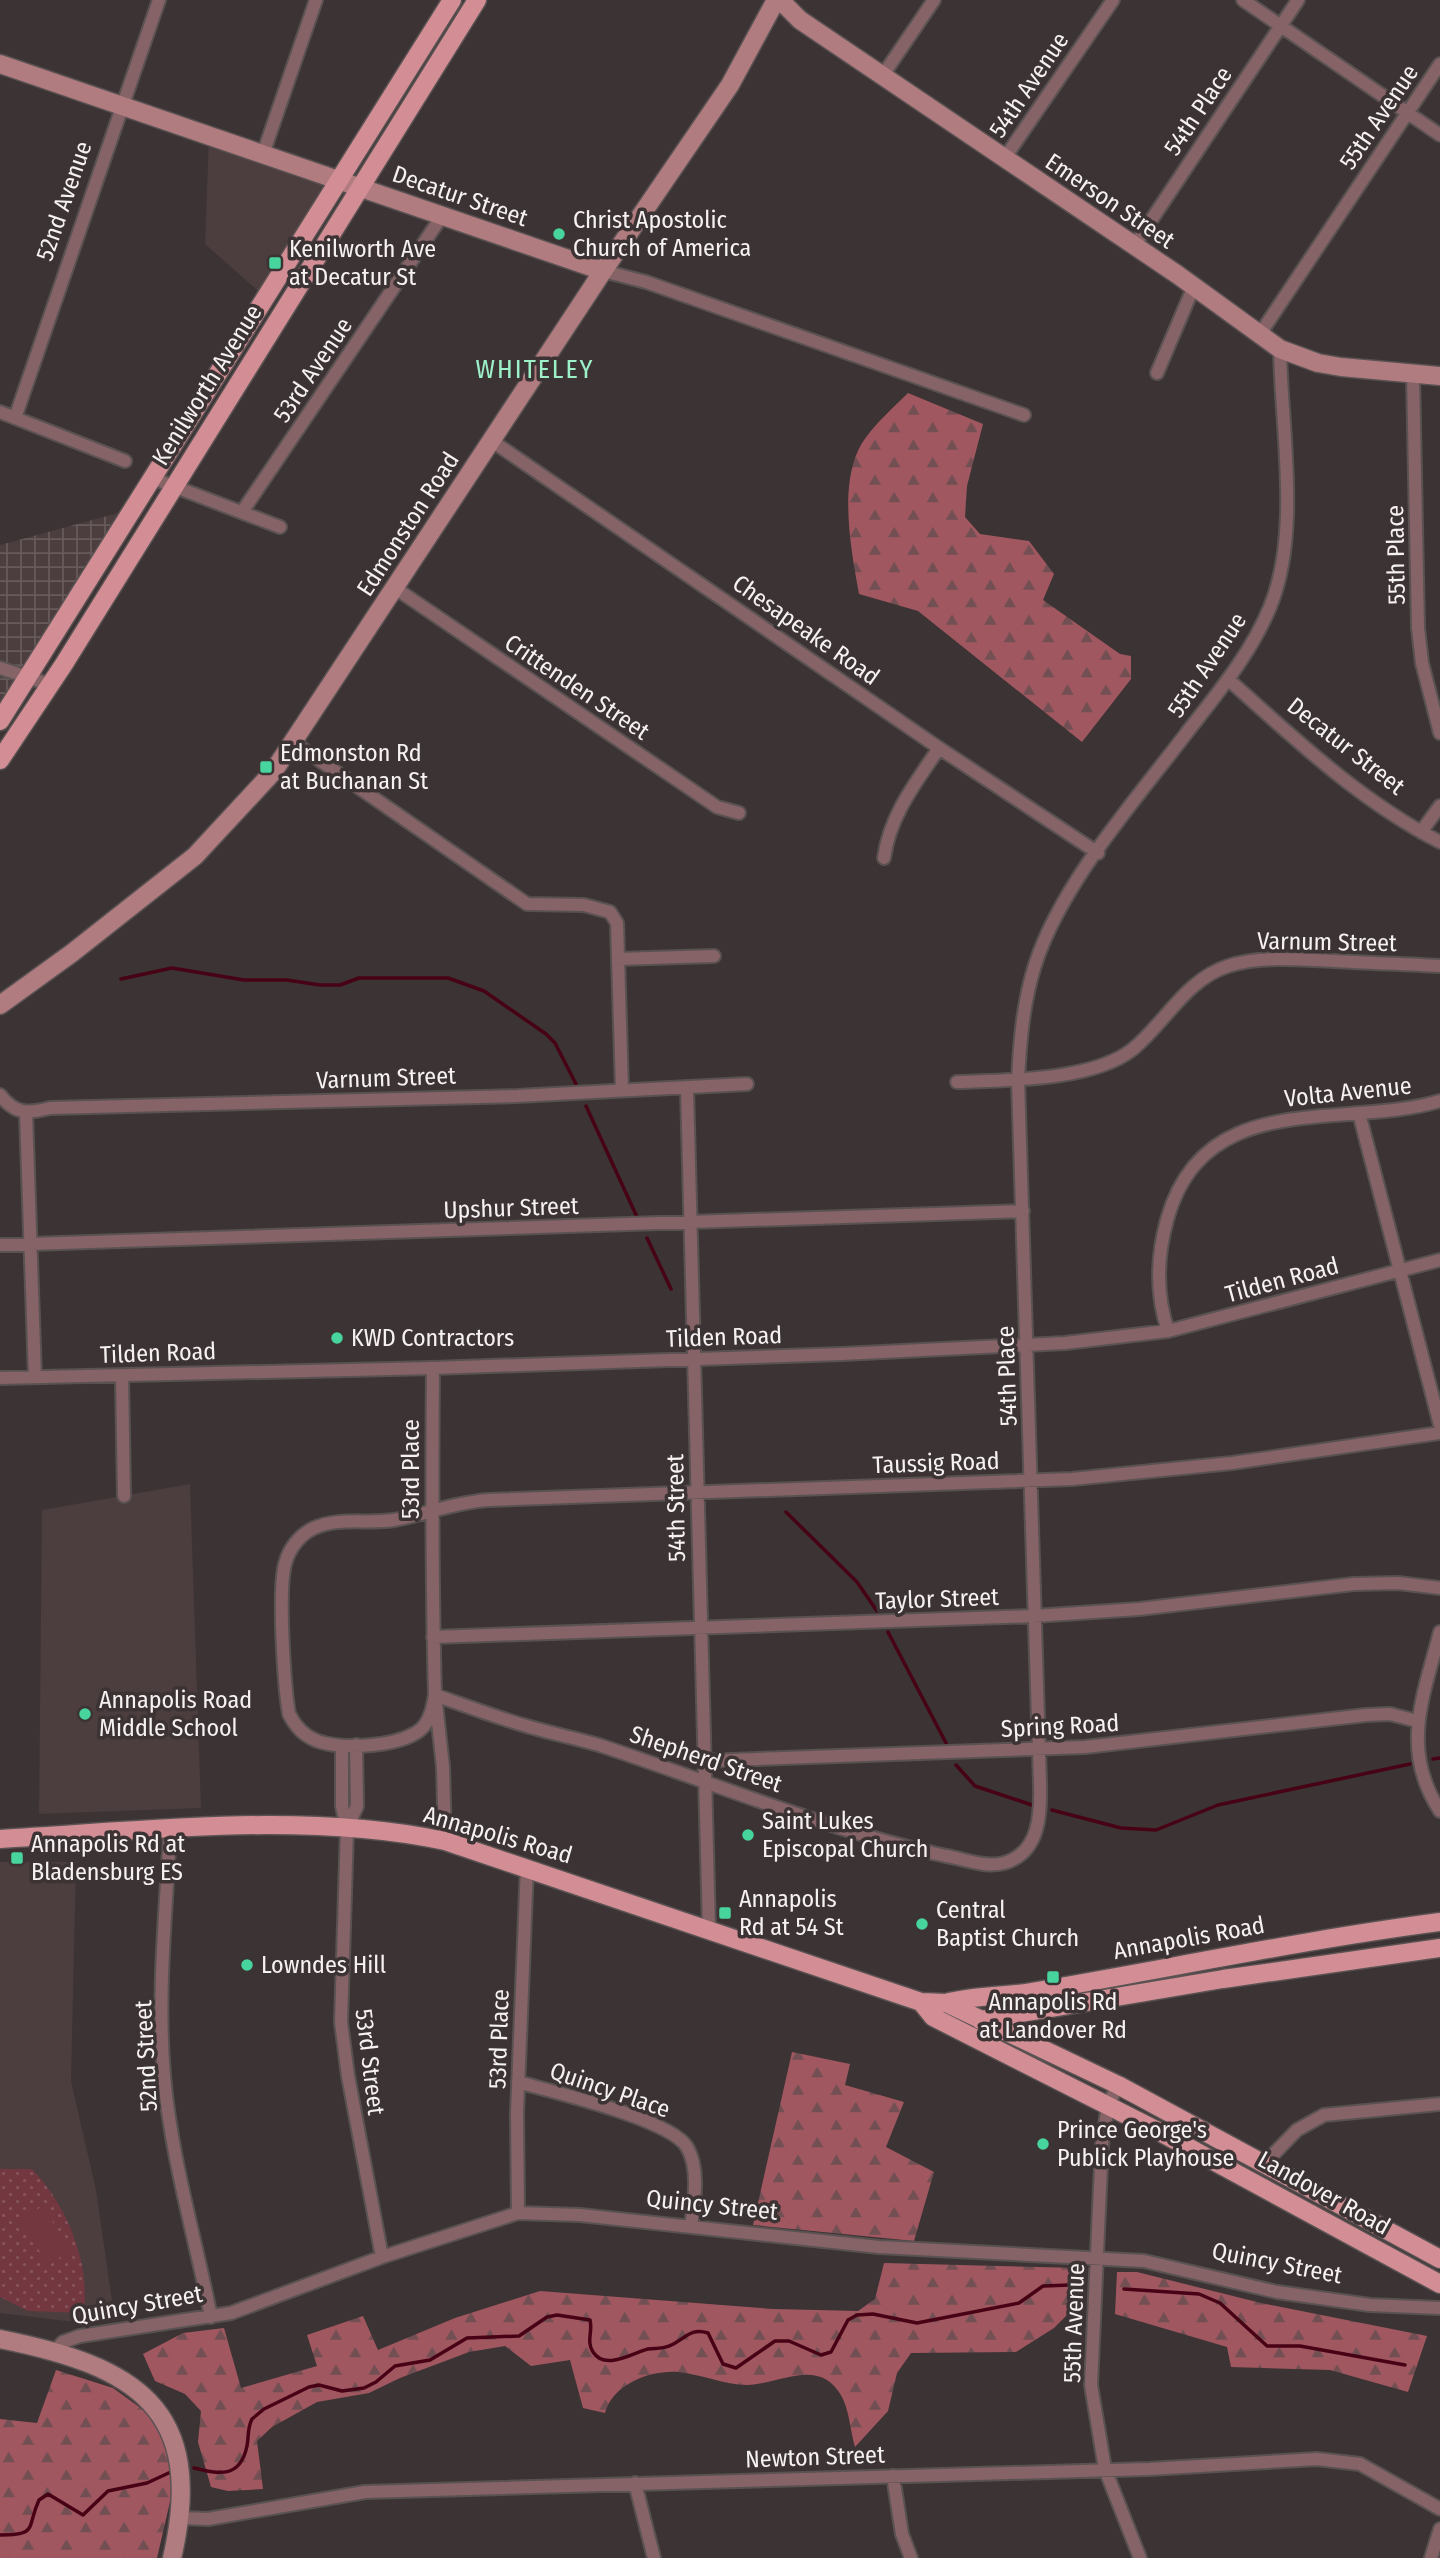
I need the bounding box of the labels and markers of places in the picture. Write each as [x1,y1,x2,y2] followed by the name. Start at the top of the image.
[573,206,751,262] place label: Christ Apostolic Church of America
[551,226,567,242] marker: Christ Apostolic Church of America
[289,235,436,291] place label: Kenilworth Ave at Decatur St
[267,255,283,271] marker: Kenilworth Ave at Decatur St
[280,739,428,795] place label: Edmonston Rd at Buchanan St
[258,759,274,775] marker: Edmonston Rd at Buchanan St
[351,1324,514,1352] place label: KWD Contractors
[329,1330,345,1346] marker: KWD Contractors
[99,1686,252,1742] place label: Annapolis Road Middle School
[77,1706,93,1722] marker: Annapolis Road Middle School
[762,1807,928,1863] place label: Saint Lukes Episcopal Church
[740,1827,756,1843] marker: Saint Lukes Episcopal Church
[31,1830,185,1886] place label: Annapolis Rd at Bladensburg ES
[9,1850,25,1866] marker: Annapolis Rd at Bladensburg ES
[739,1885,844,1941] place label: Annapolis Rd at 54 St
[936,1896,1079,1952] place label: Central Baptist Church
[717,1905,733,1921] marker: Annapolis Rd at 54 St
[914,1916,930,1932] marker: Central Baptist Church
[261,1951,386,1979] place label: Lowndes Hill
[239,1957,255,1973] marker: Lowndes Hill
[1045,1969,1061,1985] marker: Annapolis Rd at Landover Rd
[979,1988,1127,2044] place label: Annapolis Rd at Landover Rd
[1057,2116,1234,2172] place label: Prince George's Publick Playhouse
[1035,2136,1051,2152] marker: Prince George's Publick Playhouse

